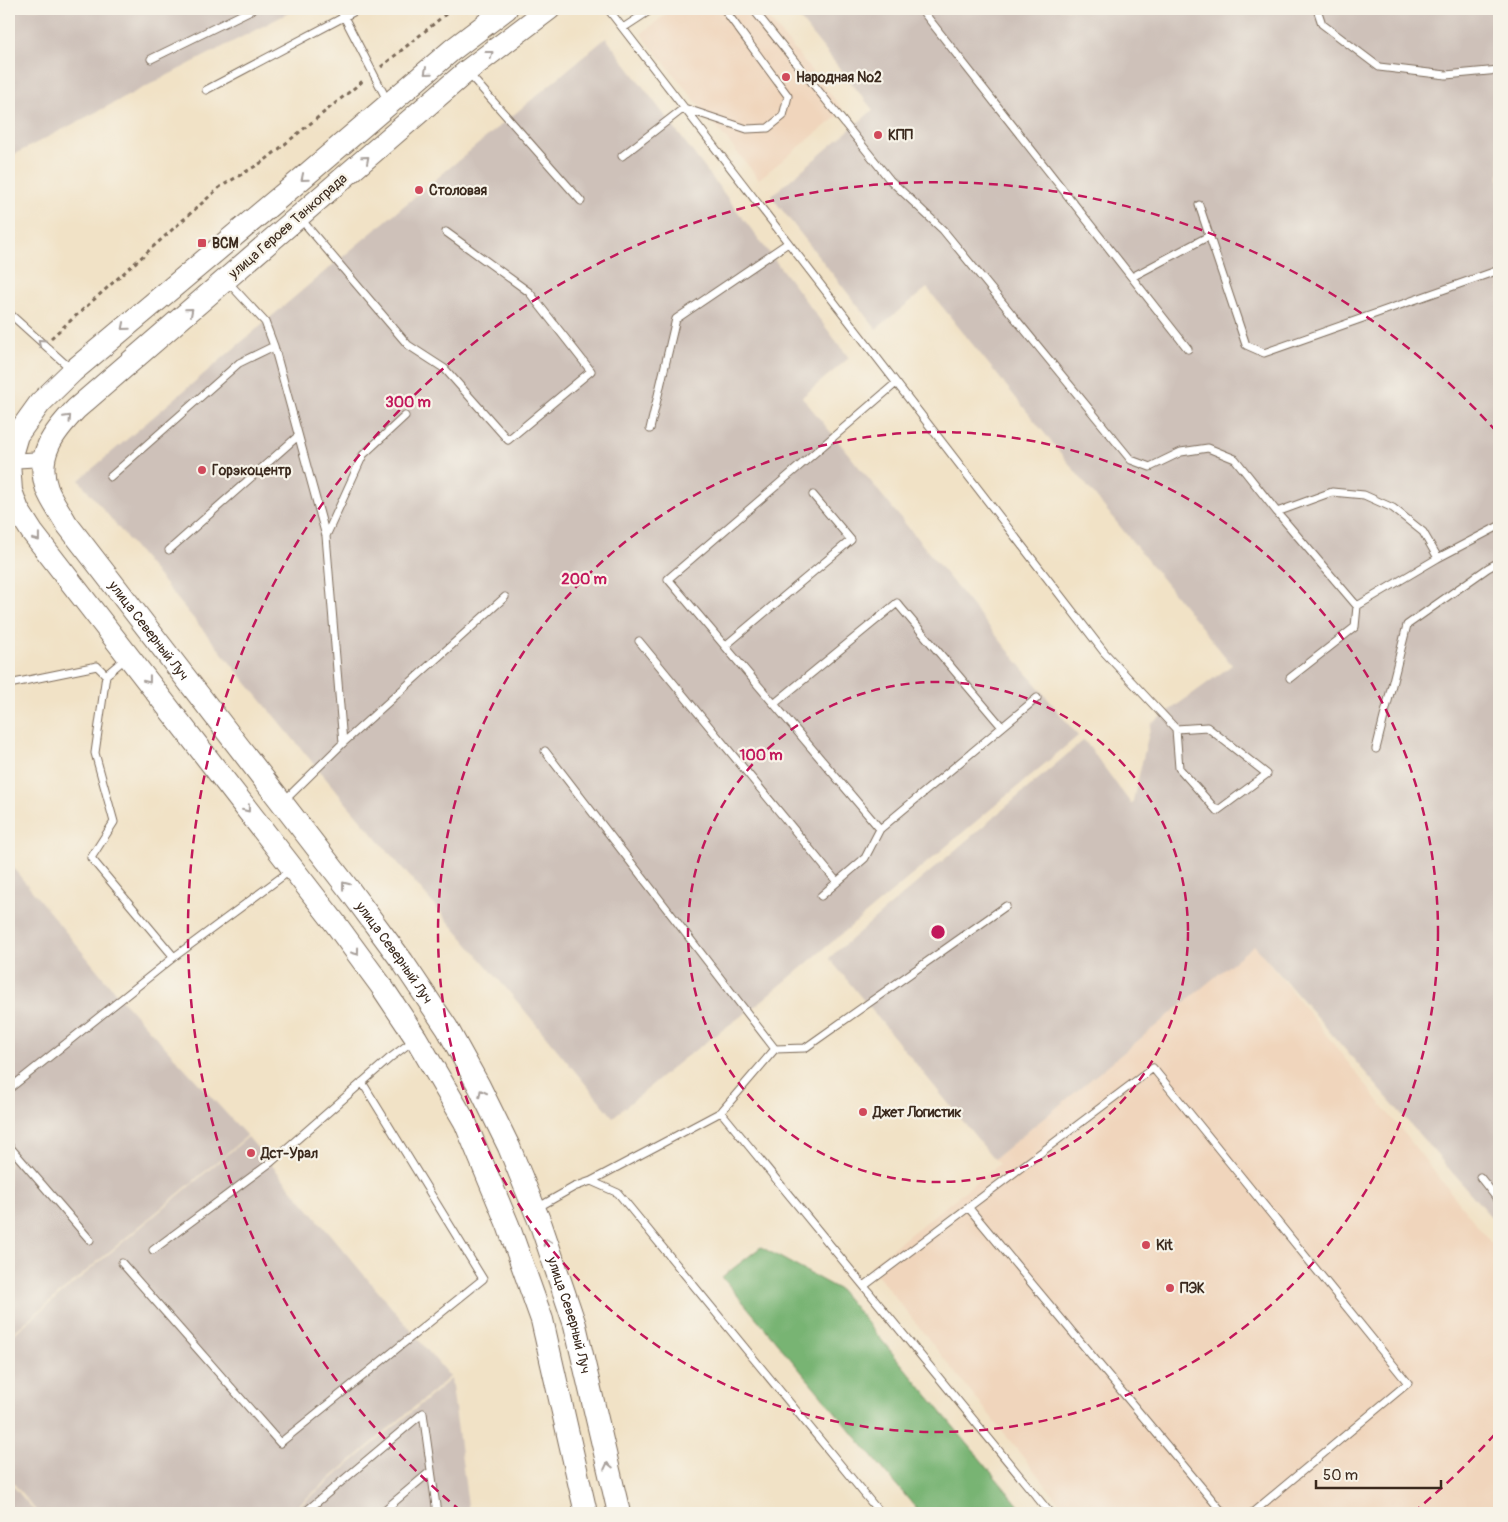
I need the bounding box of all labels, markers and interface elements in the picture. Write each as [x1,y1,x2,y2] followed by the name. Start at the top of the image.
[484,51,493,59] one-way arrow
[423,66,432,75] one-way arrow
[796,69,882,86] place label: Народная №2
[780,71,792,83] marker: Народная №2
[888,127,913,144] place label: КПП
[872,129,884,141] marker: КПП
[360,155,369,164] one-way arrow
[225,170,351,283] street label: улица Героев Танкограда
[300,172,309,181] one-way arrow
[429,182,487,199] place label: Столовая
[413,184,425,196] marker: Столовая
[212,235,239,252] place label: ВСМ
[196,237,208,249] marker: ВСМ
[184,308,193,316] one-way arrow
[122,322,131,331] one-way arrow
[38,339,47,348] one-way arrow
[385,393,431,412] text: 300 m
[62,414,71,423] one-way arrow
[212,462,292,479] place label: Горэкоцентр
[196,464,208,476] marker: Горэкоцентр
[31,532,40,542] one-way arrow
[561,570,607,589] text: 200 m
[105,577,193,684] street label: улица Северный Луч
[142,674,151,684] one-way arrow
[740,746,782,765] text: 100 m
[242,803,250,812] one-way arrow
[341,881,350,890] one-way arrow
[352,897,437,1007] street label: улица Северный Луч
[929,923,947,941] centre of rings
[351,946,359,955] one-way arrow
[478,1089,488,1098] one-way arrow
[872,1104,962,1121] place label: Джет Логистик
[857,1106,869,1118] marker: Джет Логистик
[260,1145,318,1162] place label: Дст-Урал
[245,1147,257,1159] marker: Дст-Урал
[1156,1237,1173,1254] place label: Kit
[543,1238,553,1246] one-way arrow
[1140,1239,1152,1251] marker: Kit
[544,1253,595,1375] street label: улица Северный Луч
[1180,1280,1205,1297] place label: ПЭК
[1164,1282,1176,1294] marker: ПЭК
[1316,1457,1440,1489] scale bar
[603,1461,614,1470] one-way arrow
[1323,1466,1358,1485] text: 50 m

